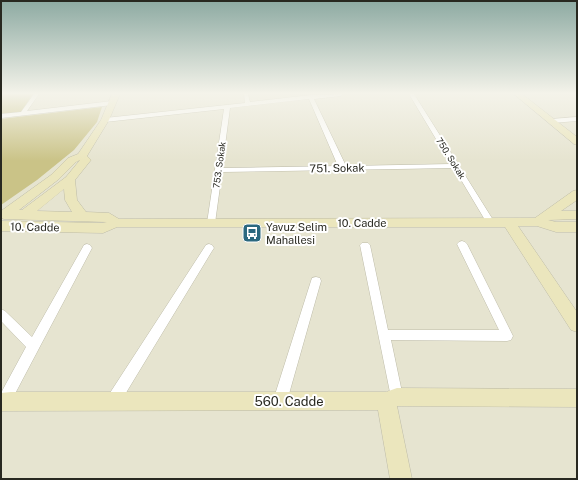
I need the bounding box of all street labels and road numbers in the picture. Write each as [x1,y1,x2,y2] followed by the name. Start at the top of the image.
[434,135,468,181] street label: 750. Sokak
[210,141,228,189] street label: 753. Sokak
[309,162,365,174] street label: 751. Sokak
[337,217,387,229] street label: 10. Cadde
[10,221,60,233] street label: 10. Cadde
[254,394,324,409] street label: 560. Cadde

